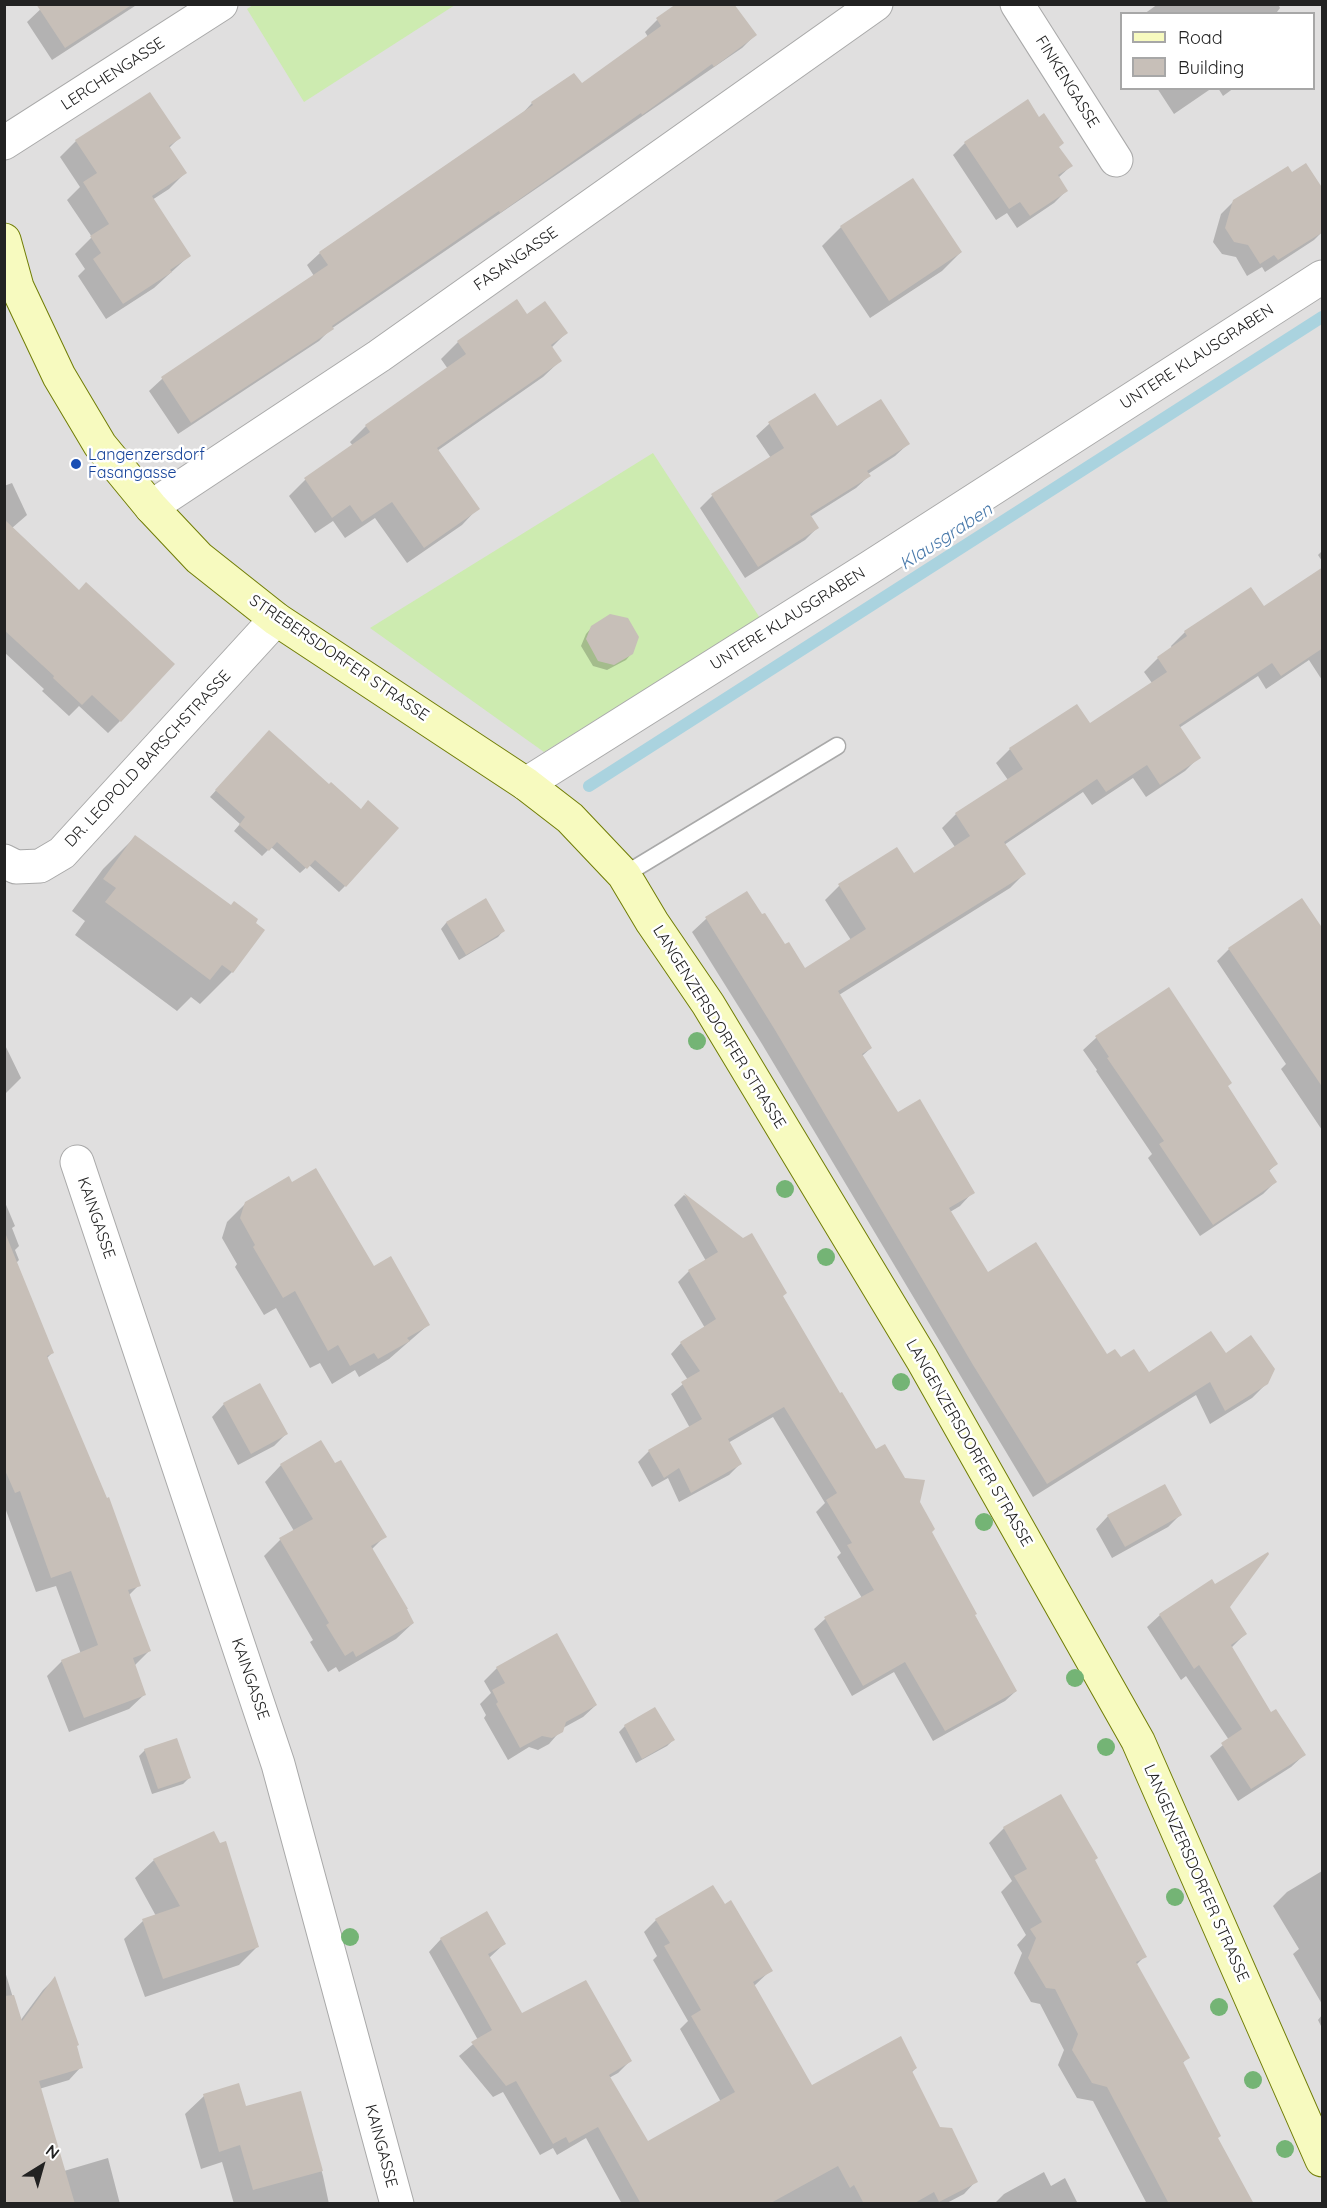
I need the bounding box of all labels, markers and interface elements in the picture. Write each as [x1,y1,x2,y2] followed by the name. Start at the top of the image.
[1120,12,1315,90] legend
[1178,26,1223,49] text: Road
[1031,32,1103,132] street label: FINKENGASSE
[58,33,168,115] street label: LERCHENGASSE
[1178,56,1244,79] text: Building
[470,223,562,295] street label: FASANGASSE
[1117,300,1277,414] street label: UNTERE KLAUSGRABEN
[88,445,205,483] place label: Langenzersdorf Fasangasse
[69,457,83,471] marker: Langenzersdorf Fasangasse
[896,499,996,575] water label: Klausgraben
[707,563,869,675] street label: UNTERE KLAUSGRABEN
[246,591,432,725] street label: STREBERSDORFER STRASSE
[61,667,235,851] street label: DR. LEOPOLD BARSCHSTRASSE
[648,922,790,1132] street label: LANGENZERSDORFER STRASSE
[73,1175,119,1261] street label: KAINGASSE
[902,1336,1036,1550] street label: LANGENZERSDORFER STRASSE
[227,1636,273,1722] street label: KAINGASSE
[1139,1761,1253,1985] street label: LANGENZERSDORFER STRASSE
[361,2102,401,2190] street label: KAINGASSE
[12,2136,72,2196] north arrow
[42,2140,64,2163] text: N

